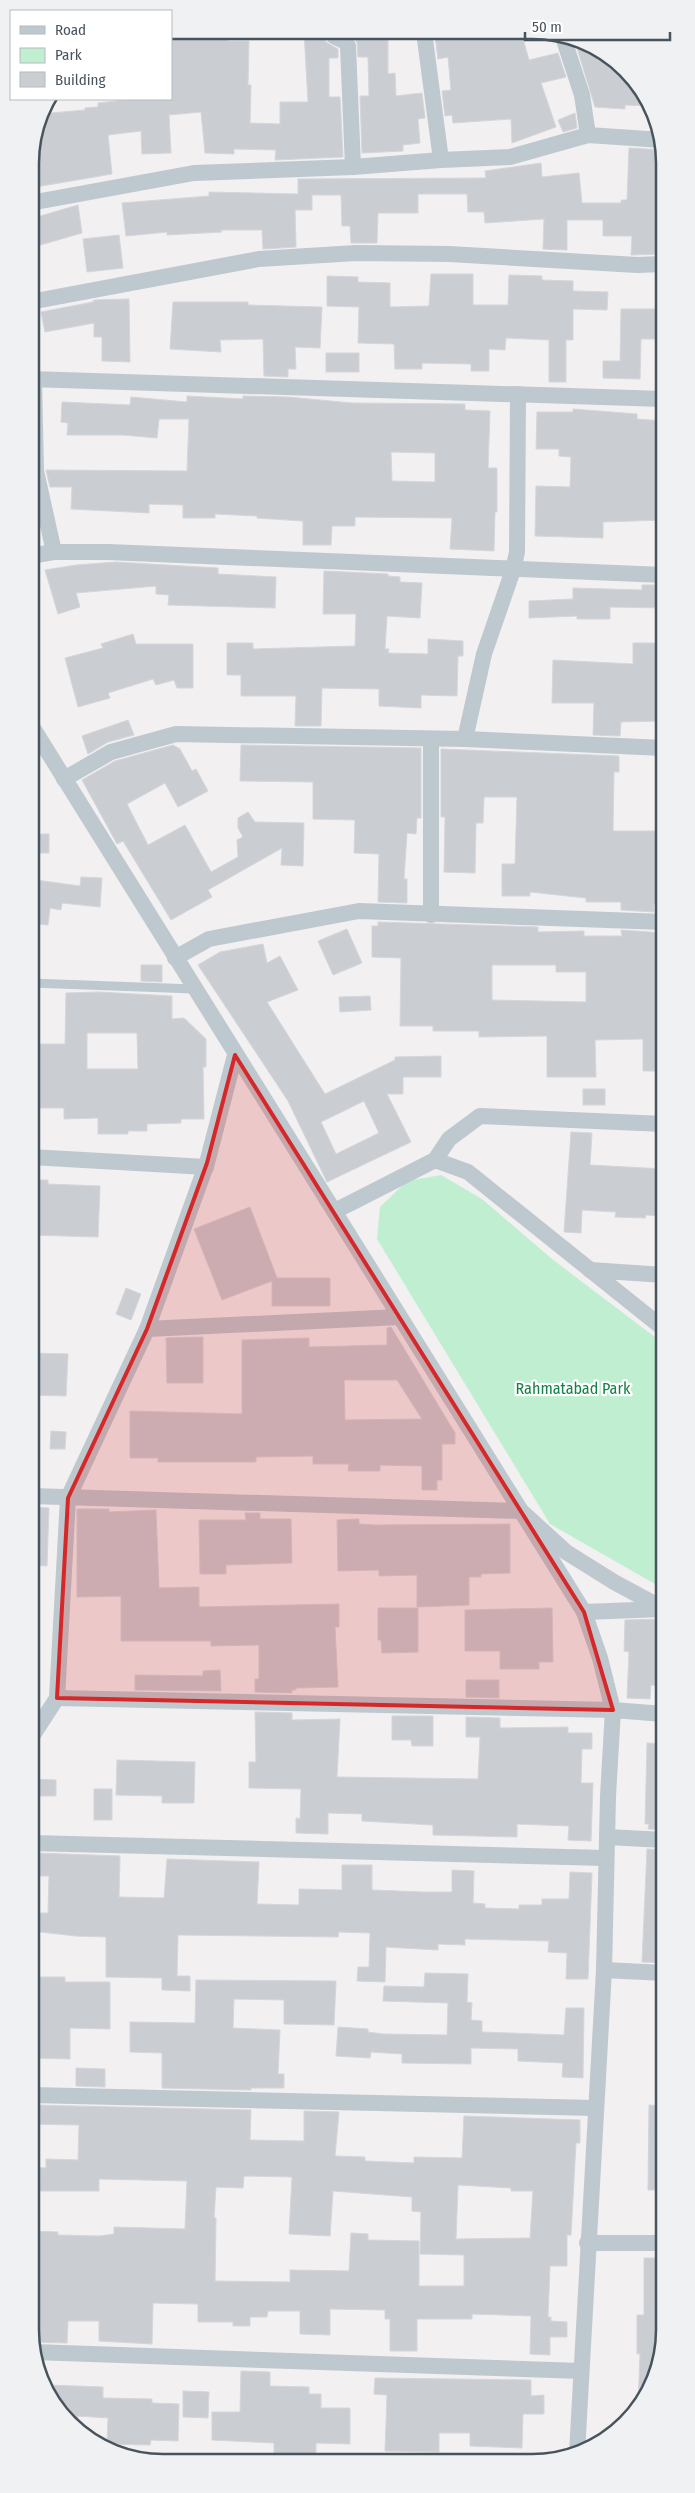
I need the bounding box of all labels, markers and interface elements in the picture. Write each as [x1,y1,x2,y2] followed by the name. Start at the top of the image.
[10,10,172,100] legend
[525,10,670,42] scale bar
[532,18,562,36] text: 50 m
[55,21,86,39] text: Road
[55,46,82,64] text: Park
[55,71,106,89] text: Building
[516,1379,631,1398] park label: Rahmatabad Park

